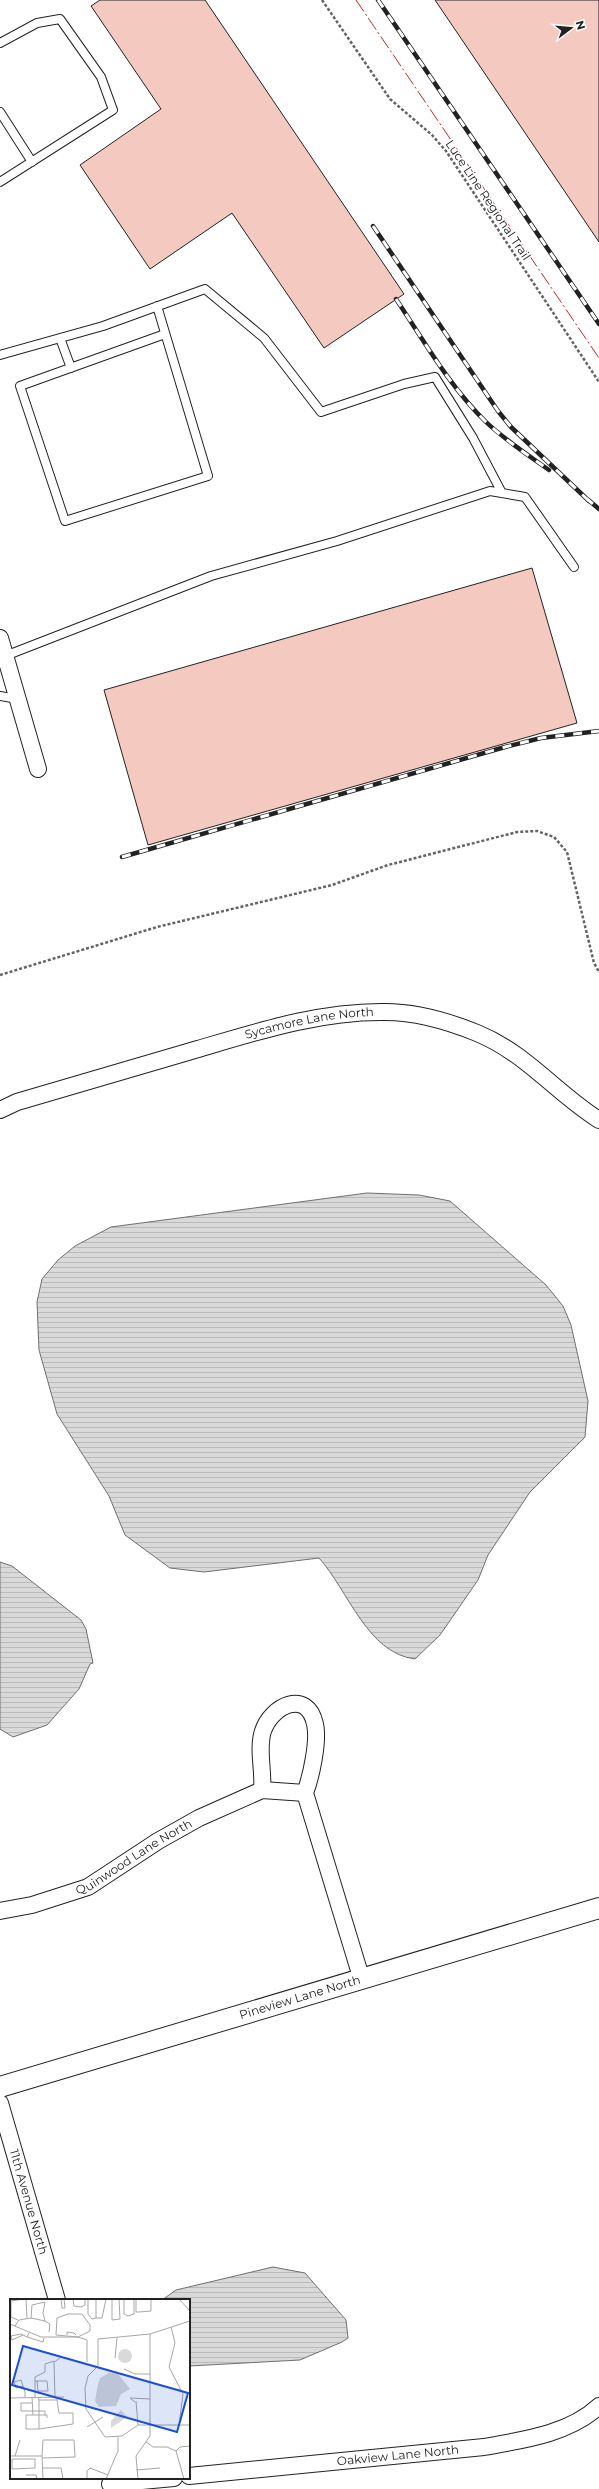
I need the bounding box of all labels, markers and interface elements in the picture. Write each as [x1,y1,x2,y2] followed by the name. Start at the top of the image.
[551,8,591,48] north arrow
[573,19,589,31] text: N
[443,137,534,263] street label: Luce Line Regional Trail
[243,1004,374,1042] street label: Sycamore Lane North
[74,1815,194,1897] street label: Quinwood Lane North
[237,1972,362,2022] street label: Pineview Lane North
[7,2148,51,2256] street label: 11th Avenue North
[10,2299,190,2479] inset map
[336,2441,460,2468] street label: Oakview Lane North

